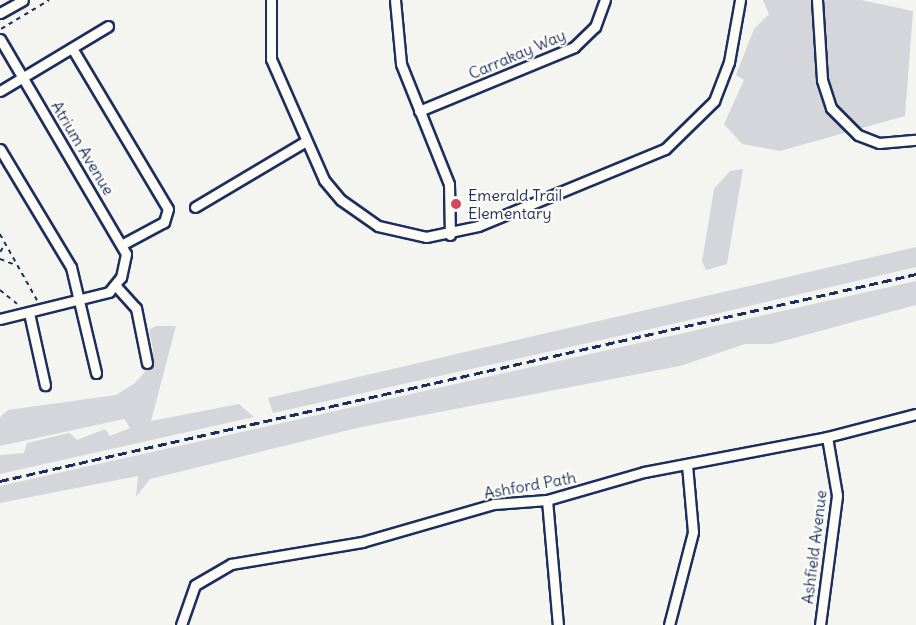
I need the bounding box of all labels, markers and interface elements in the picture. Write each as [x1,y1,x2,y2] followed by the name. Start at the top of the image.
[466,25,568,83] street label: Carrakay Way
[47,97,119,199] street label: Atrium Avenue
[468,185,562,223] place label: Emerald Trail Elementary
[449,197,463,211] marker: Emerald Trail Elementary
[482,467,578,503] street label: Ashford Path
[797,489,831,605] street label: Ashfield Avenue

